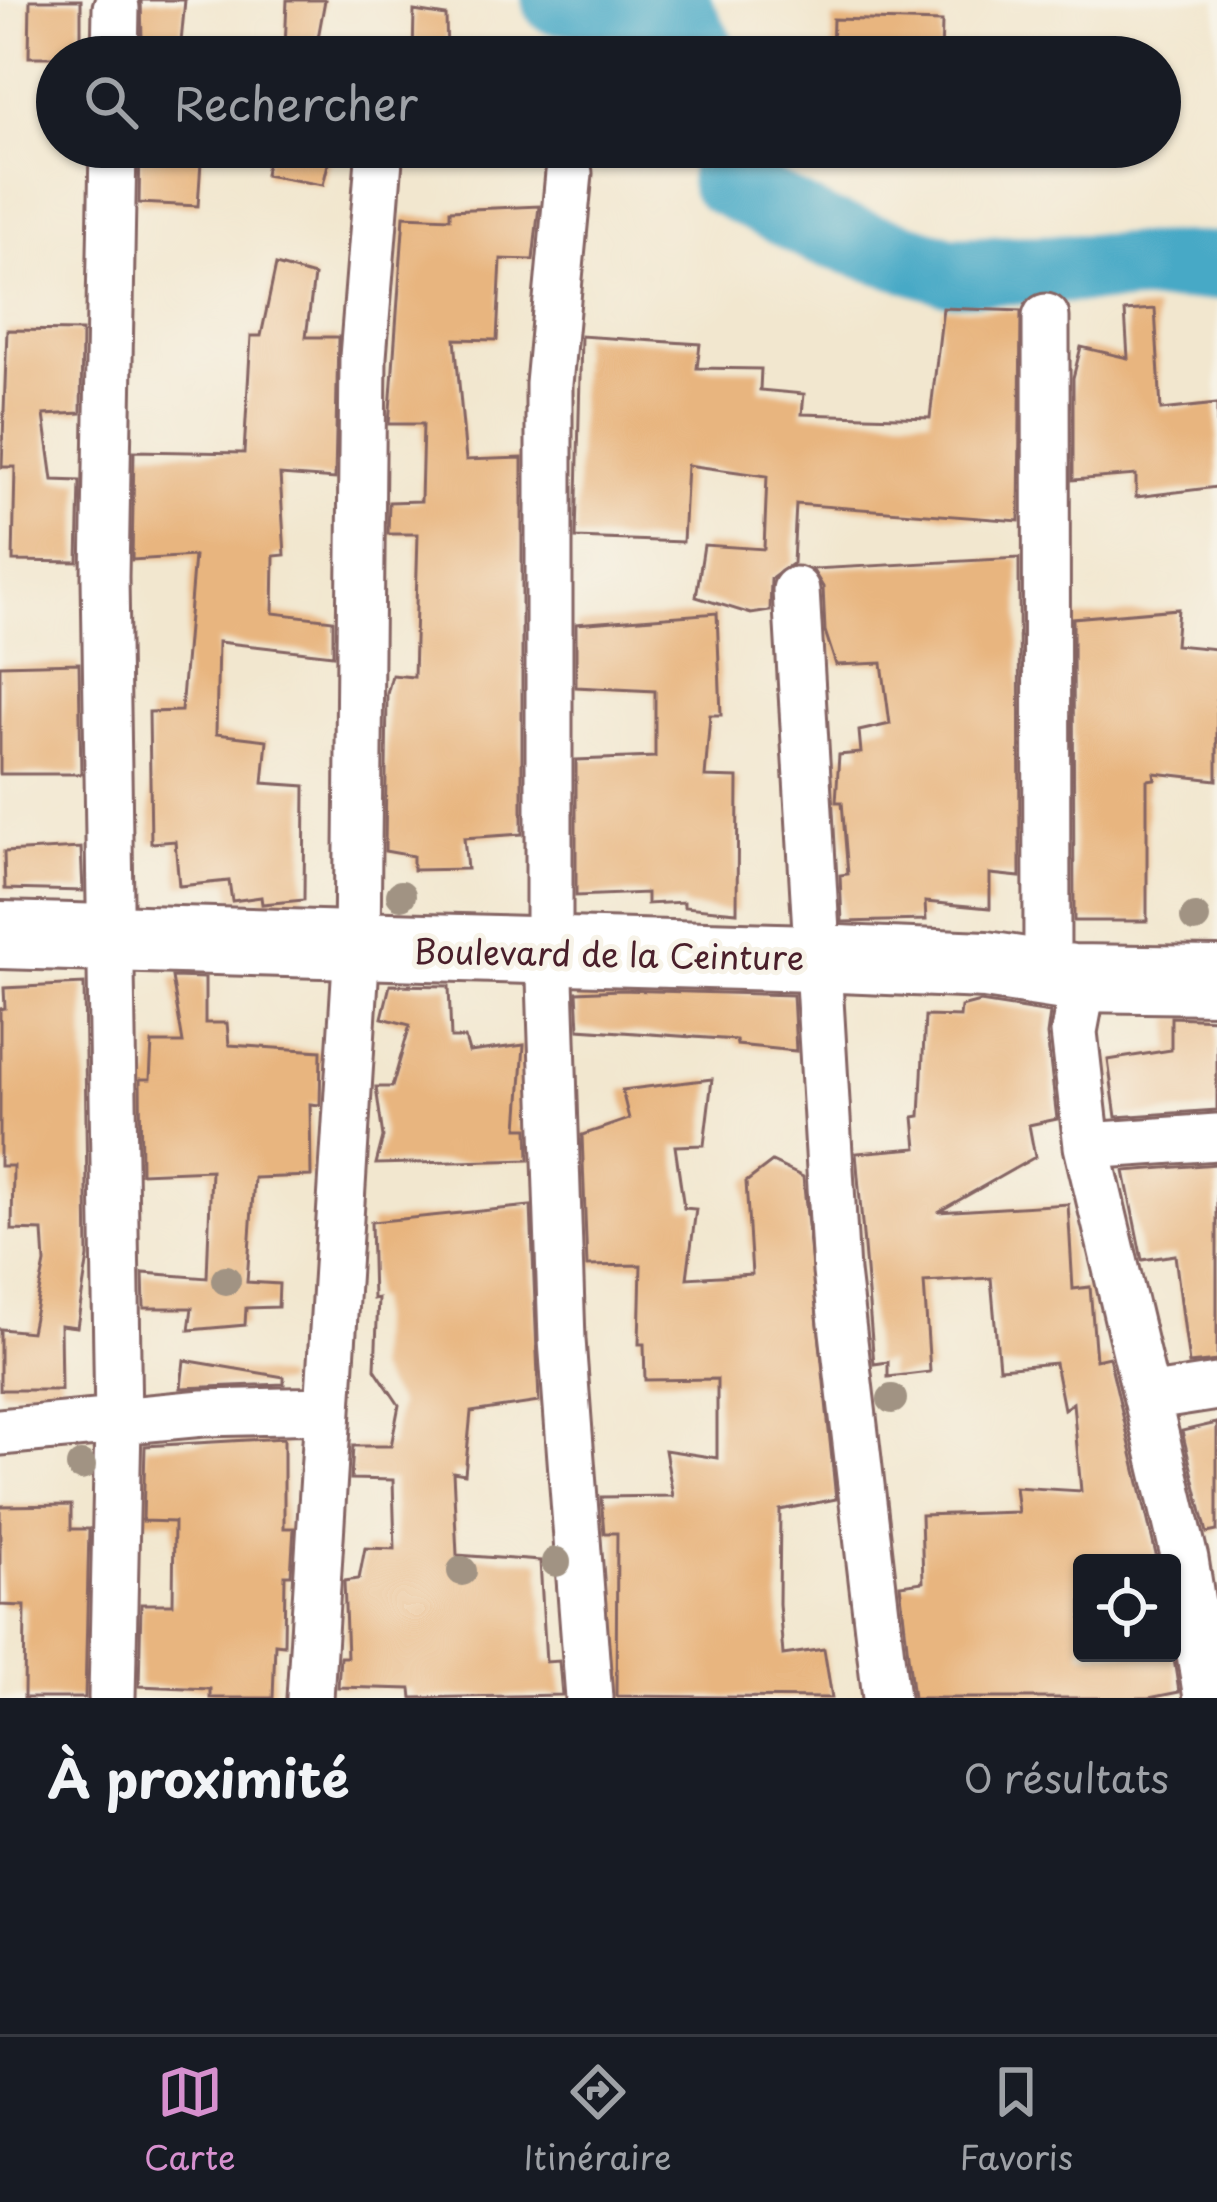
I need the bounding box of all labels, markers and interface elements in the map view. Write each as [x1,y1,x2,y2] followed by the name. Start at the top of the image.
[36,36,1181,168] search box
[174,68,418,136] text: Rechercher
[78,69,144,135] icon: search
[413,925,805,981] street label: Boulevard de la Ceinture
[1073,1554,1181,1662] map controls
[1073,1554,1181,1662] button: locate
[48,1738,349,1815] text: À proximité
[964,1747,1169,1806] text: 0 résultats
[144,2059,235,2181] tab: Carte
[523,2059,672,2181] tab: Itinéraire
[960,2059,1073,2181] tab: Favoris

